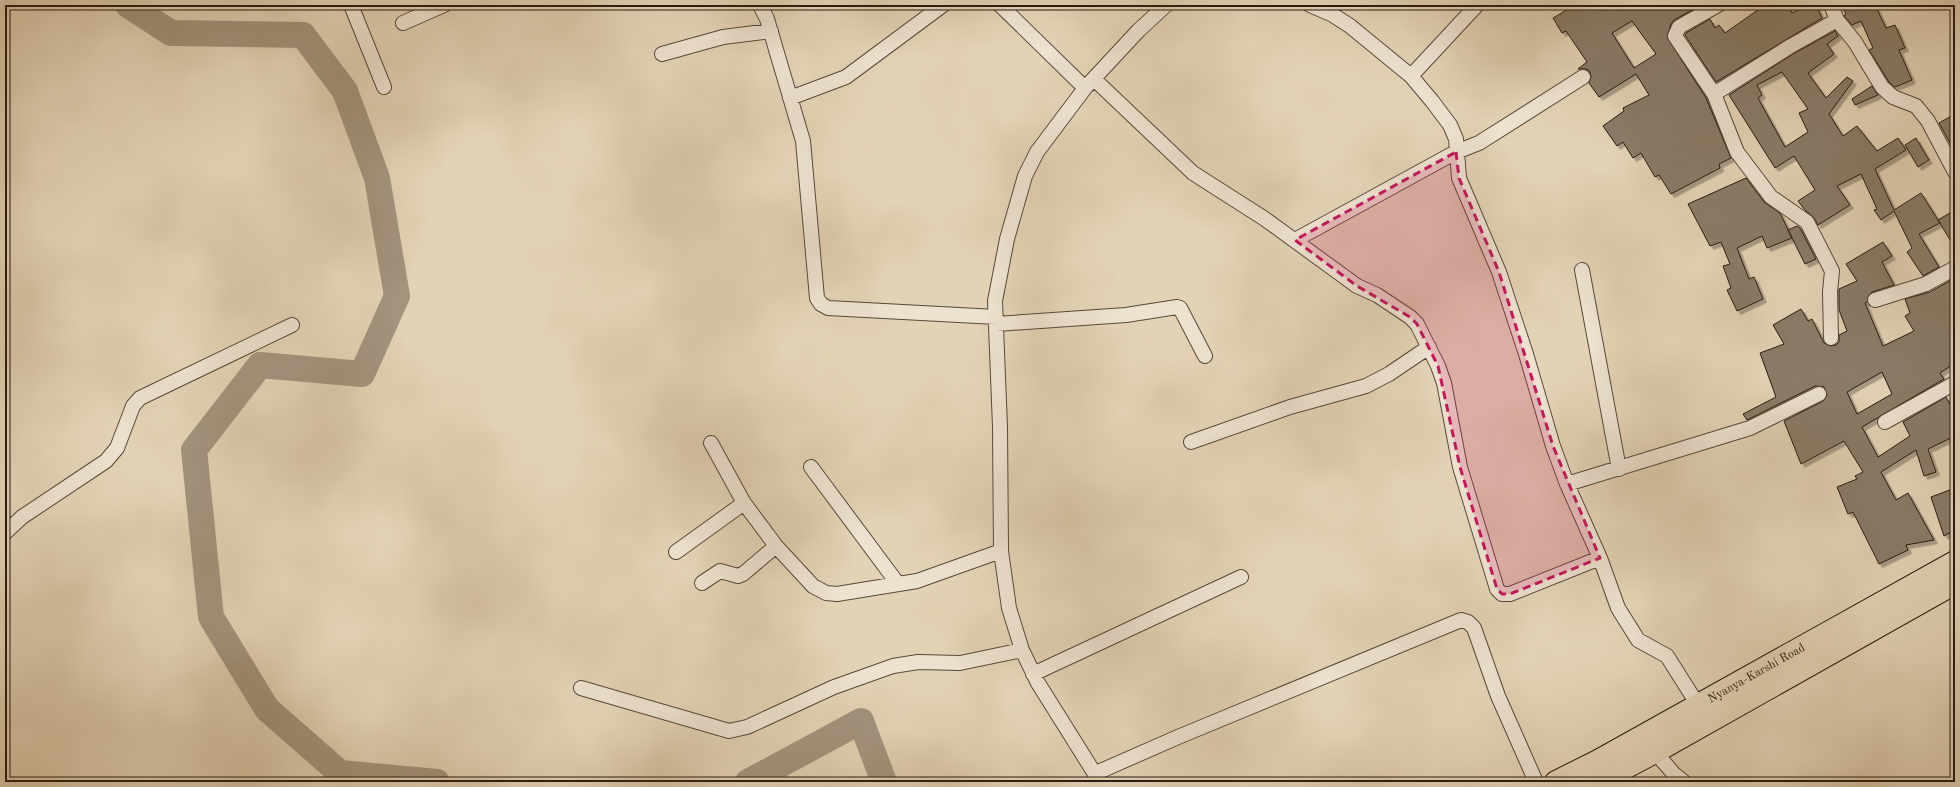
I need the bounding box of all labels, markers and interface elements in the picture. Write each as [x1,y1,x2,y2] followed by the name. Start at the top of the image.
[1706,642,1807,706] street label: Nyanya-Karshi Road

